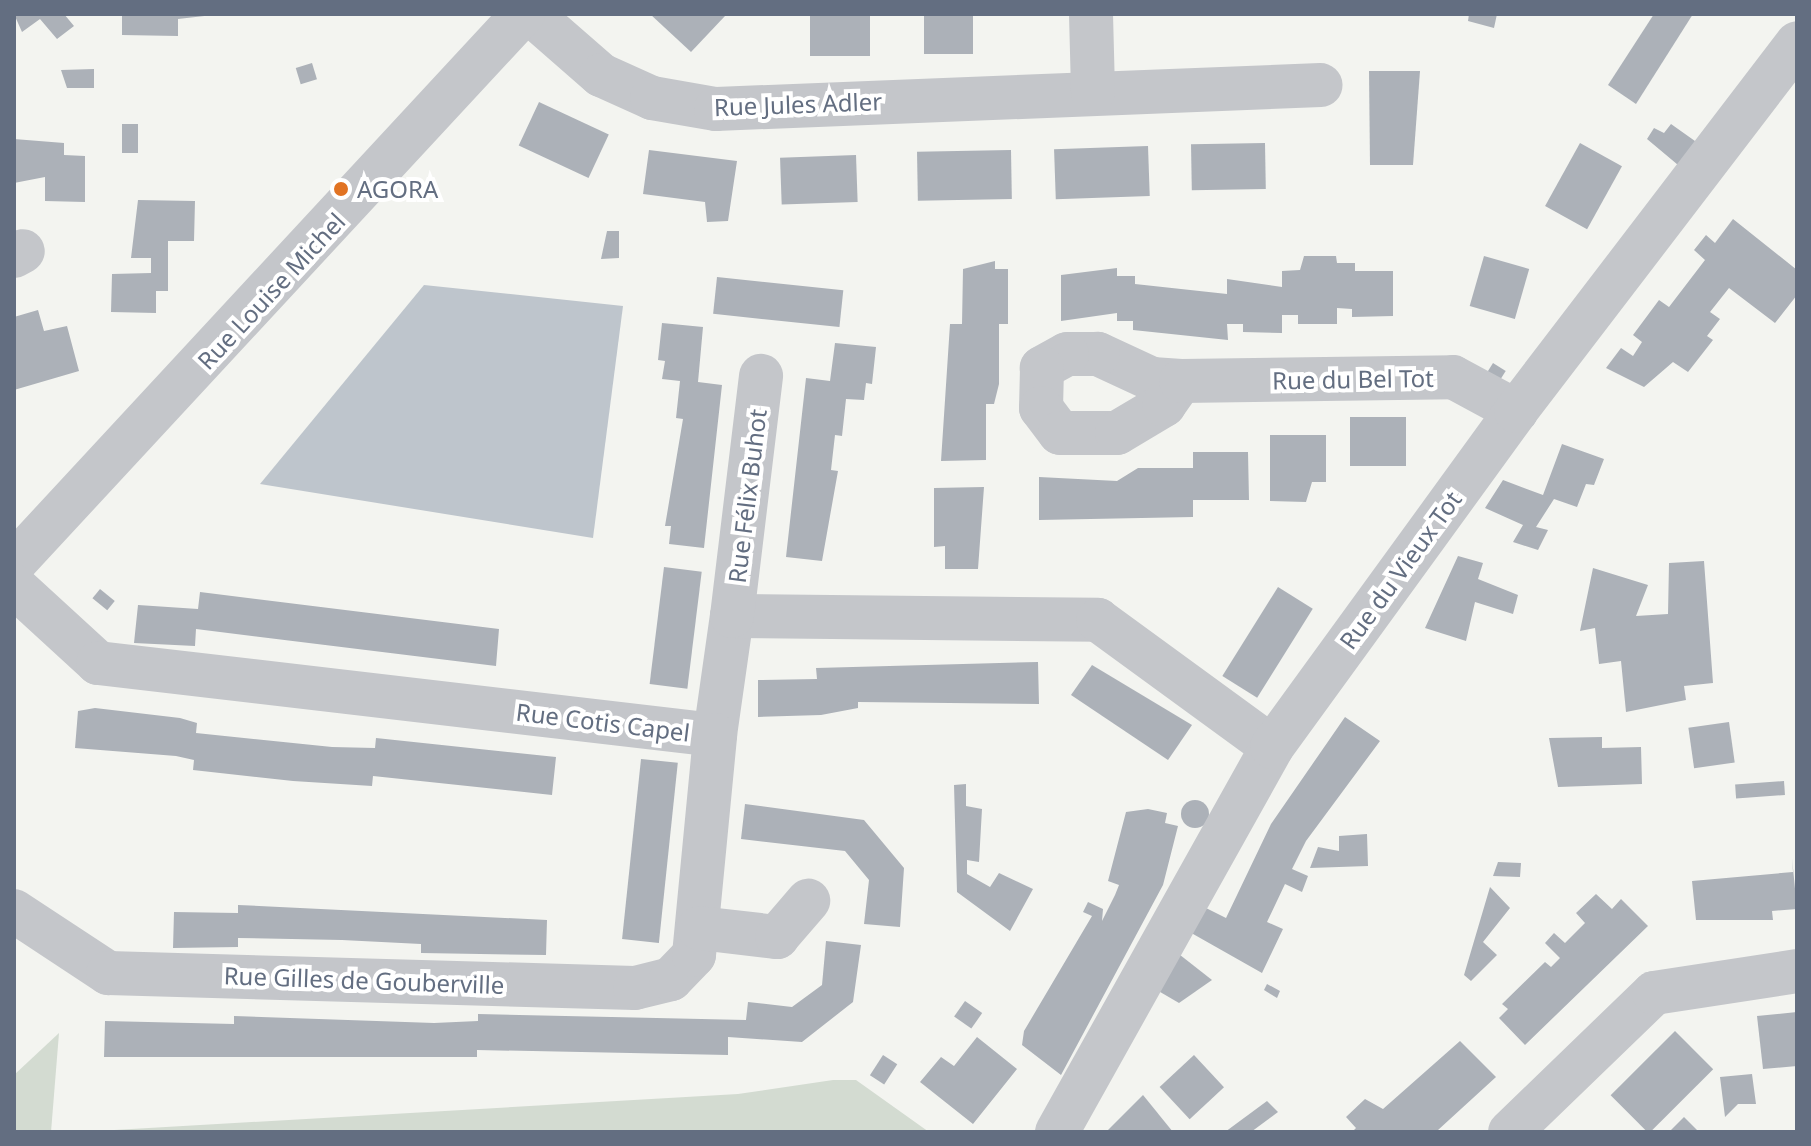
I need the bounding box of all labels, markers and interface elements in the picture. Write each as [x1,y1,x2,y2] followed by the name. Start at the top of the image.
[713,87,883,121] street label: Rue Jules Adler
[357,175,438,203] place label: AGORA
[332,180,350,198] marker: AGORA
[191,207,351,375] street label: Rue Louise Michel
[1272,363,1434,395] street label: Rue du Bel Tot
[722,407,772,585] street label: Rue Félix Buhot
[1333,485,1467,655] street label: Rue du Vieux Tot
[514,697,692,747] street label: Rue Cotis Capel
[223,961,505,999] street label: Rue Gilles de Gouberville

